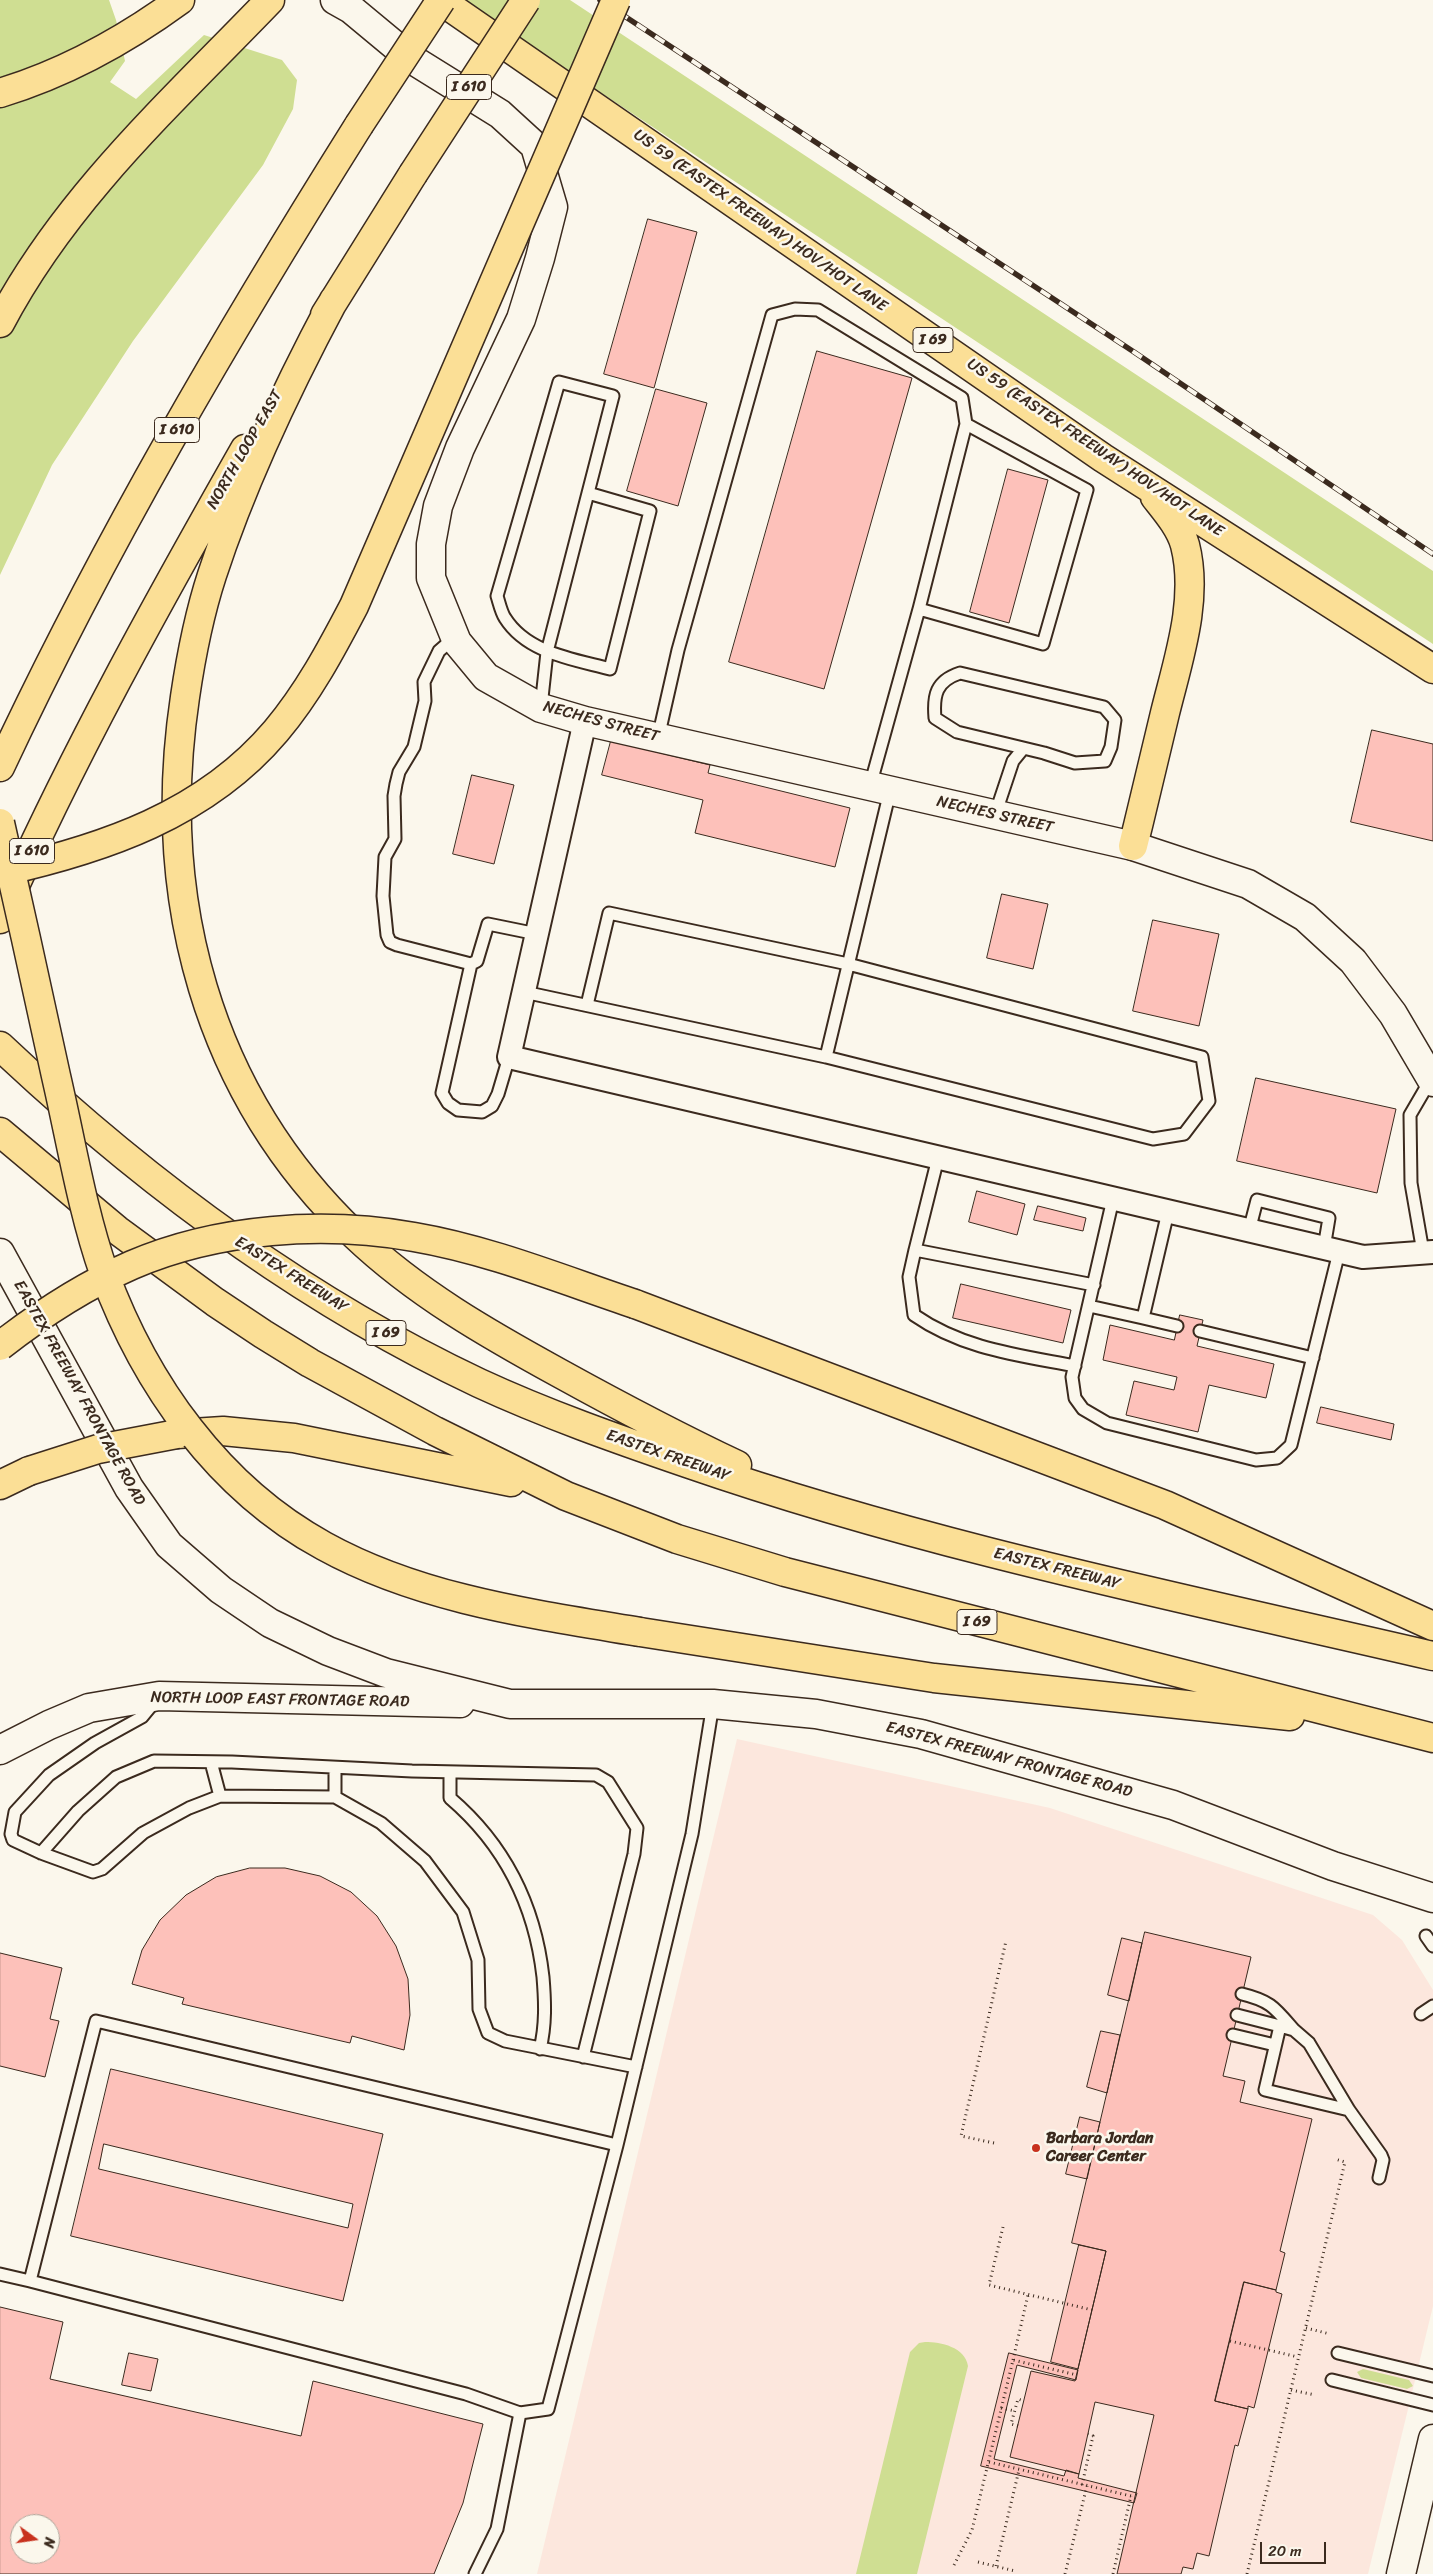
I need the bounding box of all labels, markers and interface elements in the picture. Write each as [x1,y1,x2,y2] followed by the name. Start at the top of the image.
[446,74,492,100] road number: I 610
[629,126,891,316] street label: US 59 (EASTEX FREEWAY) HOV/HOT LANE
[913,328,953,352] road number: I 69
[963,355,1227,541] street label: US 59 (EASTEX FREEWAY) HOV/HOT LANE
[203,387,287,513] street label: NORTH LOOP EAST
[154,418,200,442] road number: I 610
[541,697,661,747] street label: NECHES STREET
[935,792,1055,838] street label: NECHES STREET
[10,838,54,864] road number: I 610
[231,1232,351,1318] street label: EASTEX FREEWAY
[9,1277,149,1509] street label: EASTEX FREEWAY FRONTAGE ROAD
[366,1320,406,1346] road number: I 69
[604,1426,732,1486] street label: EASTEX FREEWAY
[992,1544,1122,1594] street label: EASTEX FREEWAY
[957,1610,997,1634] road number: I 69
[150,1688,410,1712] street label: NORTH LOOP EAST FRONTAGE ROAD
[884,1718,1134,1802] street label: EASTEX FREEWAY FRONTAGE ROAD
[1046,2129,1153,2167] place label: Barbara Jordan Career Center
[1030,2142,1042,2154] marker: Barbara Jordan Career Center
[10,2514,60,2564] north arrow
[1263,2532,1329,2564] scale bar
[36,2535,62,2550] text: N
[1268,2538,1302,2564] text: 20 m

